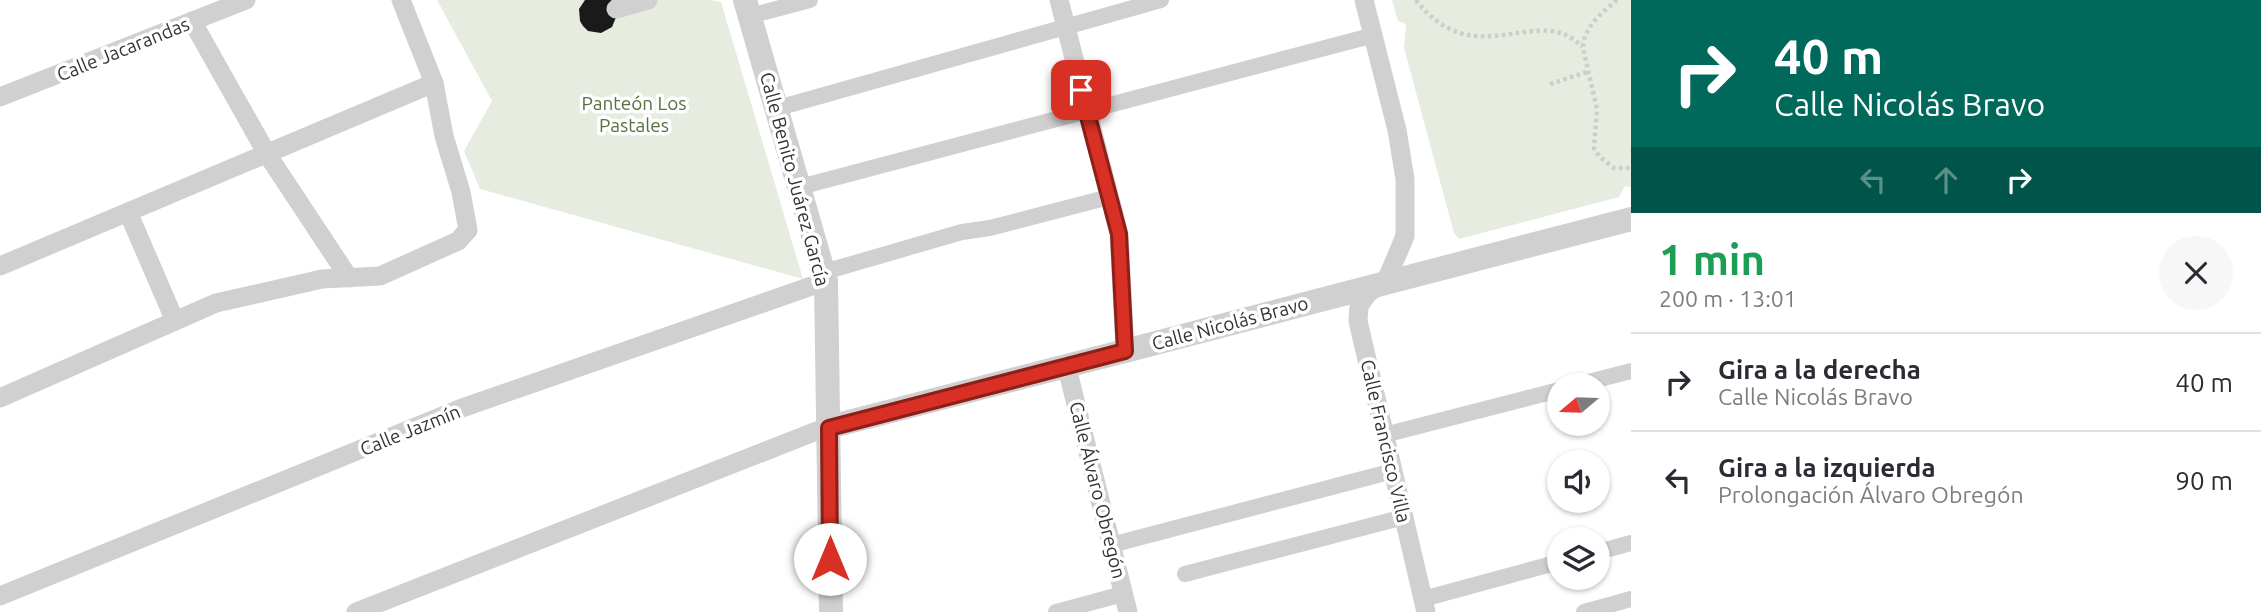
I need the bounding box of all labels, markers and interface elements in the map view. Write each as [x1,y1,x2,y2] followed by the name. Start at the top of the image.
[54,12,192,86] street label: Calle Jacarandas
[1659,28,1750,119] icon: right
[1774,28,1883,83] text: 40 m
[1051,60,1111,120] pin
[756,70,834,288] street label: Calle Benito Juárez García
[1062,71,1100,109] icon: arrive
[1774,86,2045,122] text: Calle Nicolás Bravo
[581,92,687,136] park label: Panteón Los Pastales
[1854,161,1892,199] icon: left
[1927,161,1965,199] icon: ahead
[2000,161,2038,199] icon: right
[1659,236,1765,283] text: 1 min
[2159,236,2233,310] button: close
[1659,286,1797,311] text: 200 m · 13:01
[1149,292,1311,354] street label: Calle Nicolás Bravo
[1718,355,1921,384] text: Gira a la derecha
[1357,357,1415,525] street label: Calle Francisco Villa
[1659,363,1697,401] icon: right
[2175,368,2233,397] text: 40 m
[1547,373,1610,436] north arrow
[1547,373,1610,590] map controls
[1718,384,1913,409] text: Calle Nicolás Bravo
[1065,399,1131,581] street label: Calle Álvaro Obregón
[357,400,463,460] street label: Calle Jazmín
[1547,450,1610,513] button: sound
[1718,453,1936,482] text: Gira a la izquierda
[1659,461,1697,499] icon: left
[2175,466,2233,495] text: 90 m
[1718,482,2024,507] text: Prolongación Álvaro Obregón
[793,522,867,596] position arrow
[1547,527,1610,590] button: layers

